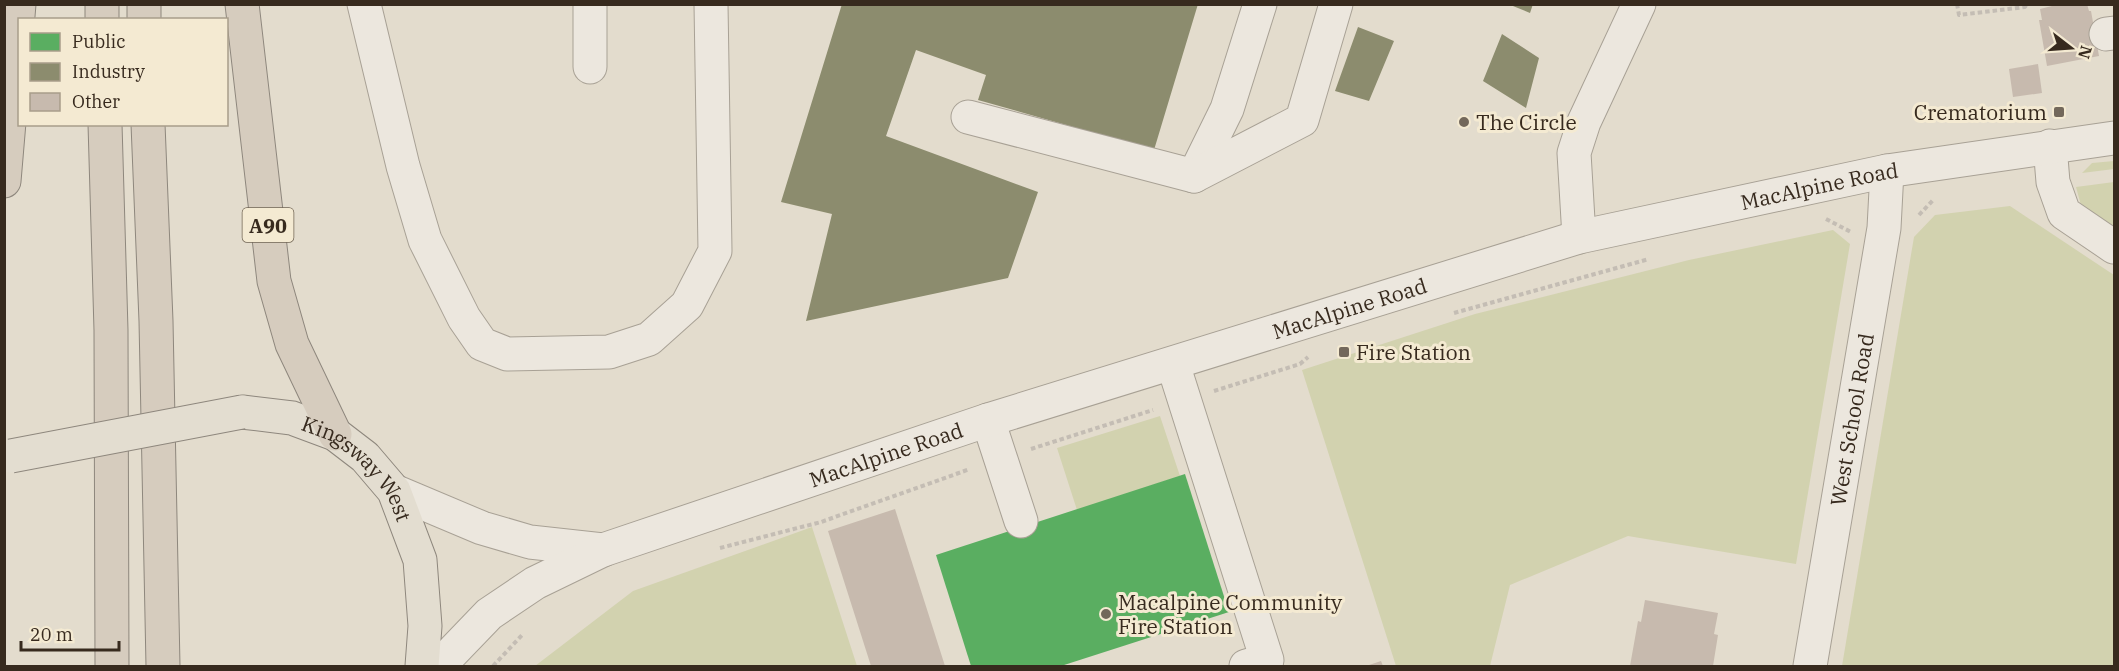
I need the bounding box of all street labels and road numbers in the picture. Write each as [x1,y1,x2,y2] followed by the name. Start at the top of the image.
[1738,156,1900,216] street label: MacAlpine Road
[242,208,294,242] road number: A90
[1269,271,1431,345] street label: MacAlpine Road
[1823,331,1880,508] street label: West School Road
[298,409,418,525] street label: Kingsway West
[806,415,967,493] street label: MacAlpine Road

